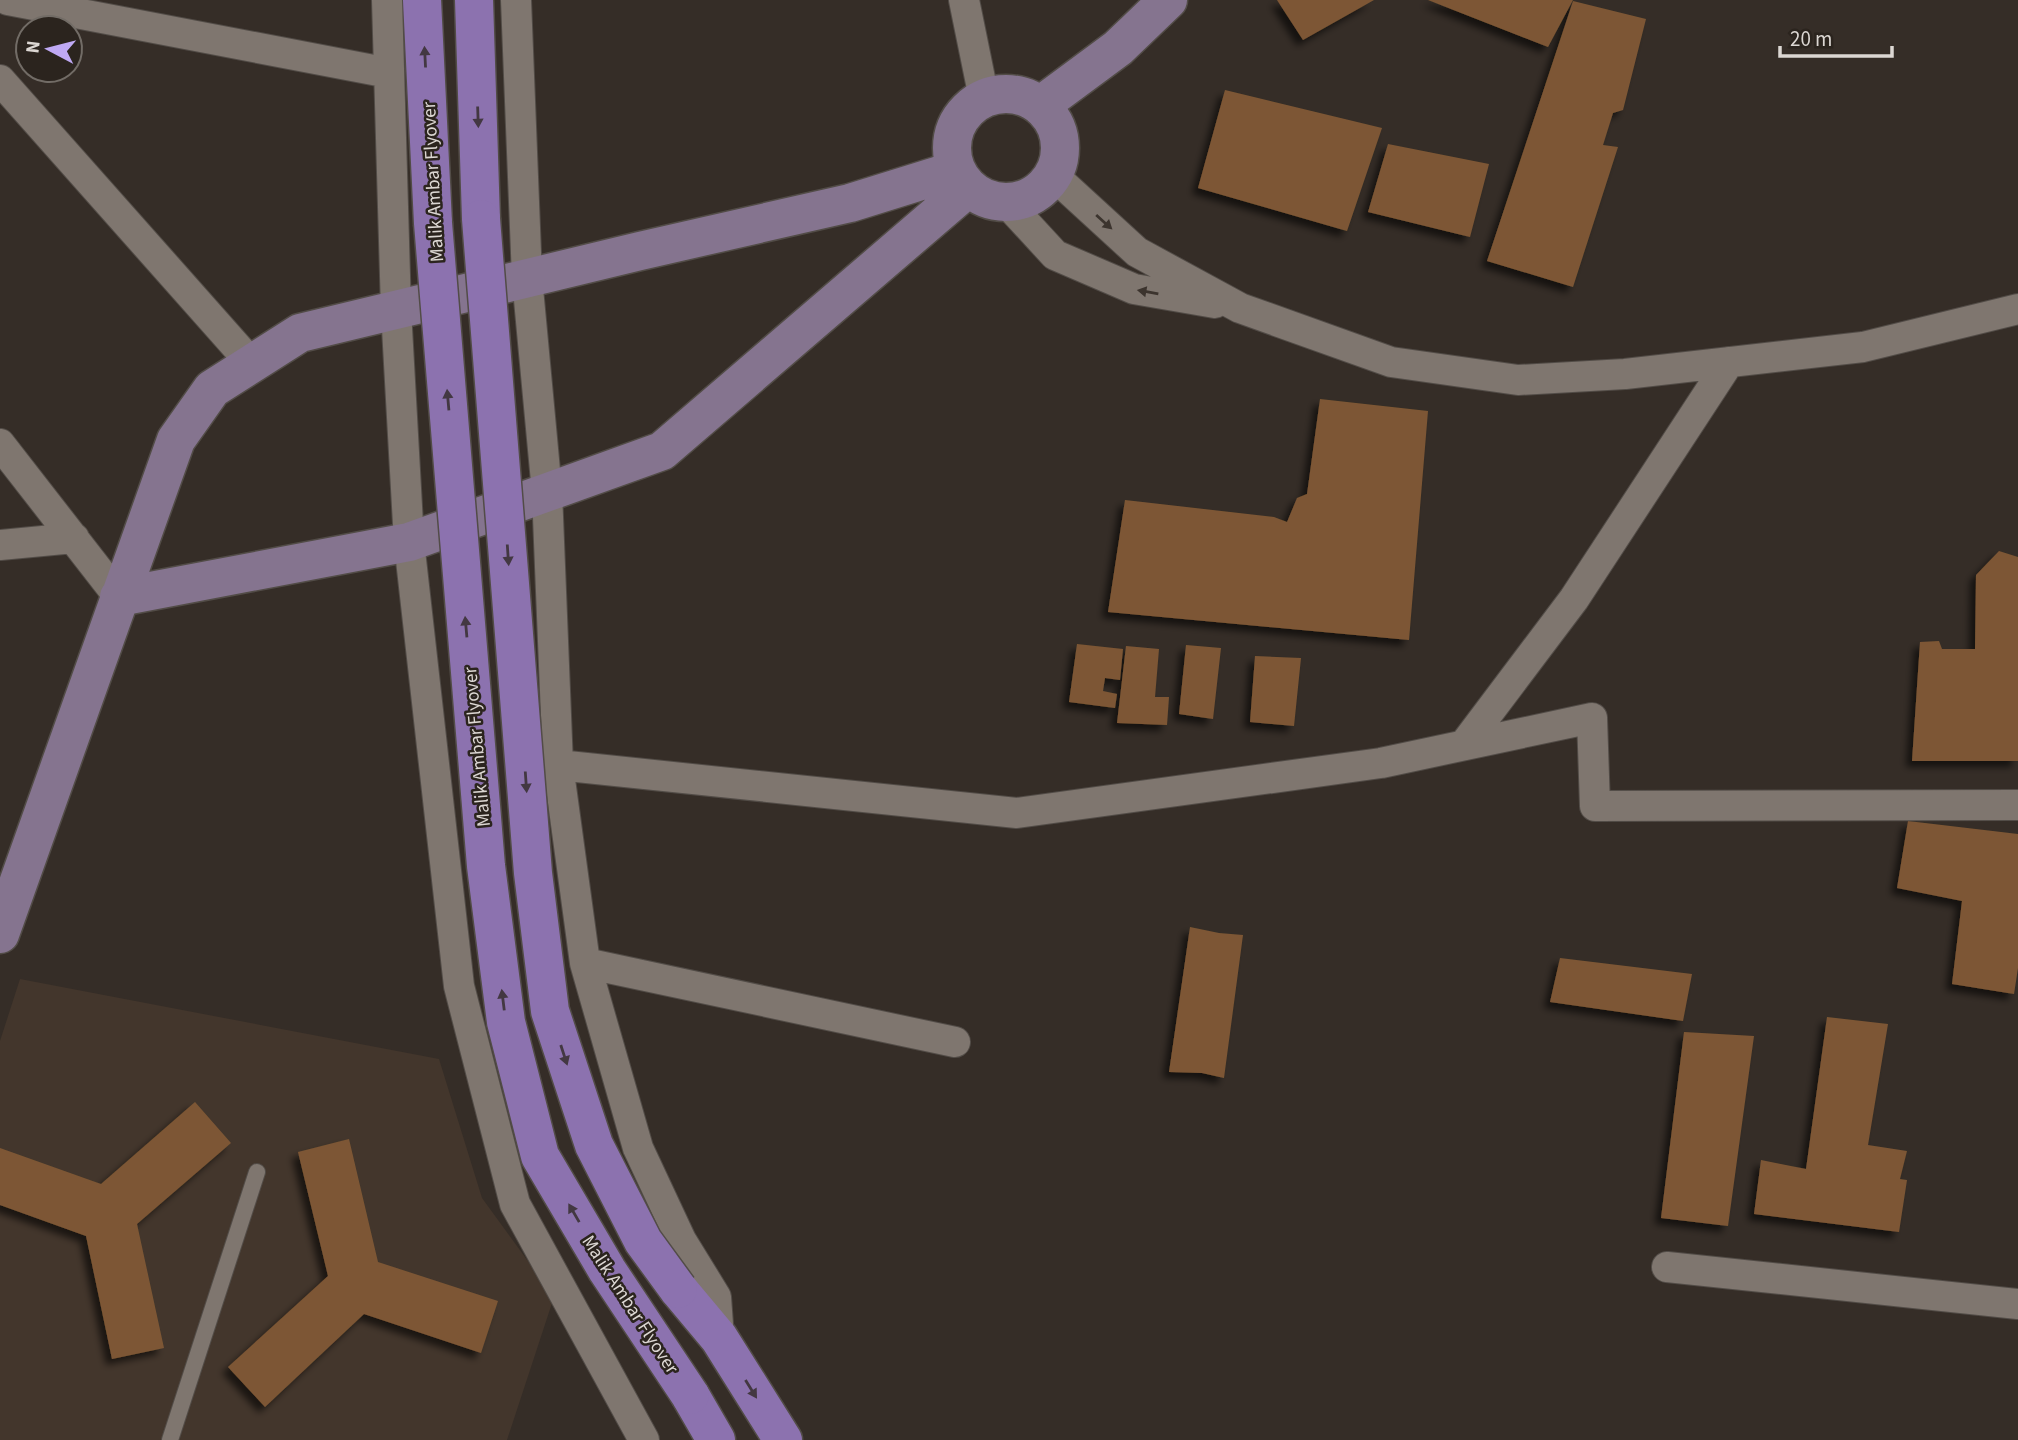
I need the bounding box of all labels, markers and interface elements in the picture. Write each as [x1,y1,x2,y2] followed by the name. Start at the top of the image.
[14,14,84,84] north arrow
[1780,14,1892,58] scale bar
[1790,24,1832,54] text: 20 m
[19,39,48,55] text: N
[419,46,430,68] one-way arrow
[416,101,451,263] street label: Malik Ambar Flyover
[472,106,484,128] one-way arrow
[1095,213,1112,229] one-way arrow
[1137,286,1159,297] one-way arrow
[442,389,453,411] one-way arrow
[503,545,514,567] one-way arrow
[460,616,471,638] one-way arrow
[457,665,498,828] street label: Malik Ambar Flyover
[520,771,531,793] one-way arrow
[498,988,509,1010] one-way arrow
[559,1045,570,1066] one-way arrow
[567,1204,580,1223] one-way arrow
[575,1230,685,1380] street label: Malik Ambar Flyover
[744,1379,757,1398] one-way arrow

